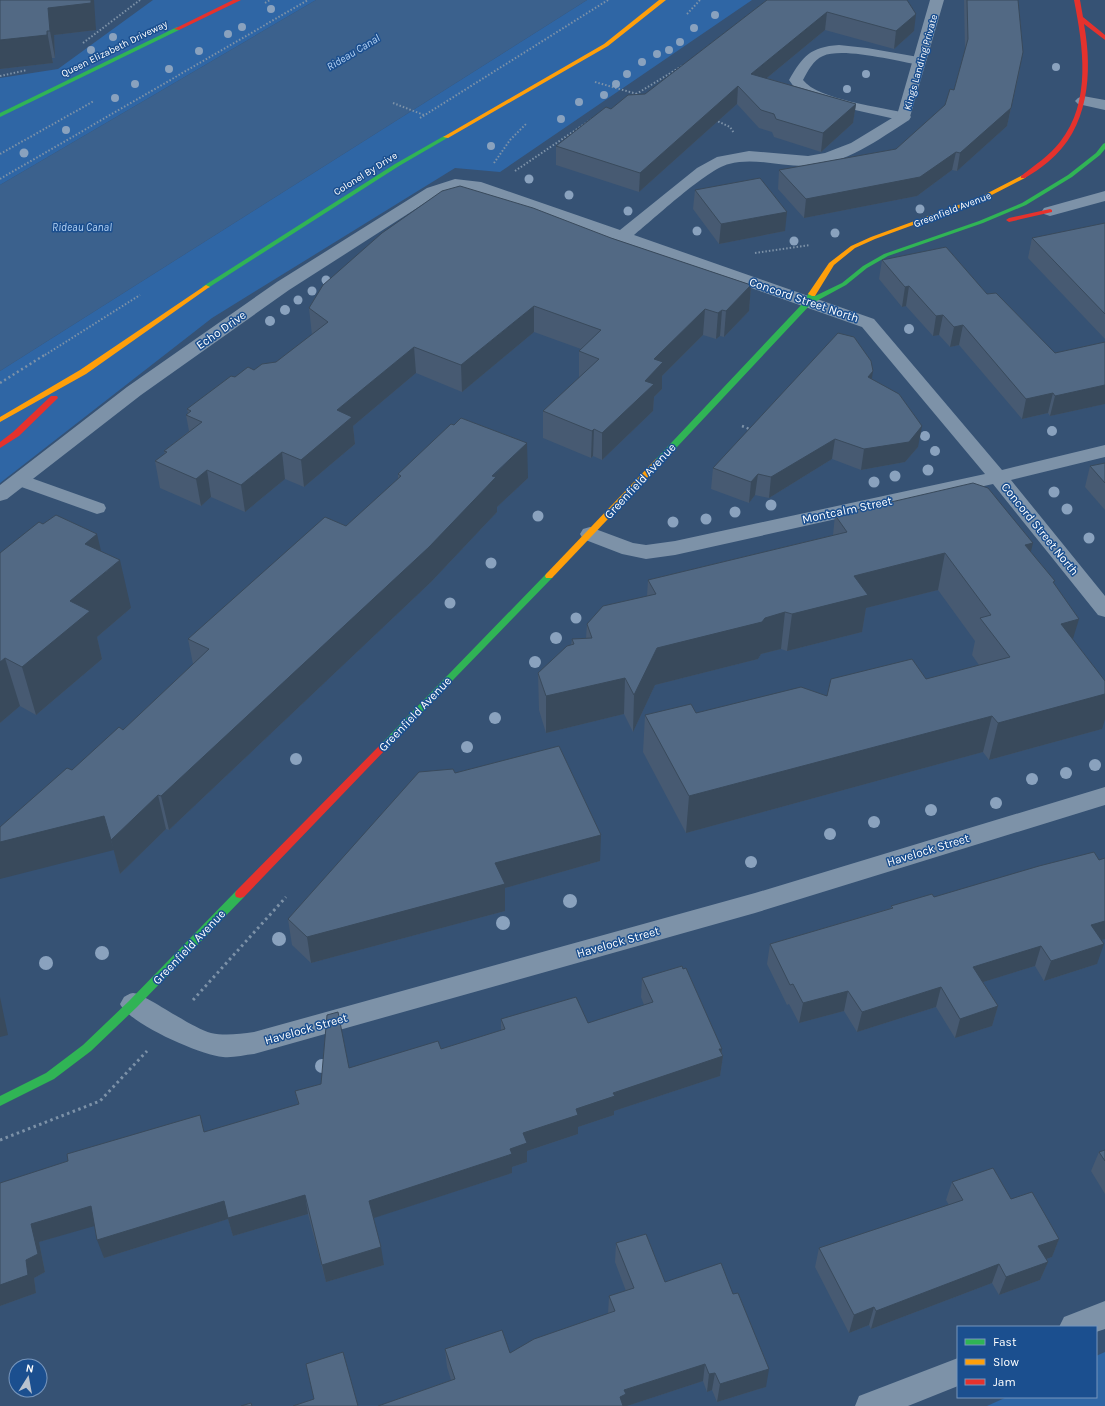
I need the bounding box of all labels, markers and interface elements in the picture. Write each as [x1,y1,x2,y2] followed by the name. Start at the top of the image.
[902,13,940,112] street label: Kings Landing Private
[59,18,170,80] street label: Queen Elizabeth Driveway
[324,31,382,73] water label: Rideau Canal
[331,149,400,198] street label: Colonel By Drive
[912,190,993,230] street label: Greenfield Avenue
[52,221,112,234] water label: Rideau Canal
[747,275,861,325] street label: Concord Street North
[193,308,249,352] street label: Echo Drive
[601,440,679,522] street label: Greenfield Avenue
[998,480,1082,578] street label: Concord Street North
[801,494,894,526] street label: Montcalm Street
[376,674,454,754] street label: Greenfield Avenue
[885,831,971,869] street label: Havelock Street
[150,907,228,987] street label: Greenfield Avenue
[575,923,661,961] street label: Havelock Street
[263,1010,349,1048] street label: Havelock Street
[957,1326,1097,1398] legend
[993,1335,1017,1349] text: Fast
[993,1355,1019,1369] text: Slow
[8,1358,48,1398] north arrow
[25,1362,35,1376] text: N
[993,1375,1016,1389] text: Jam

